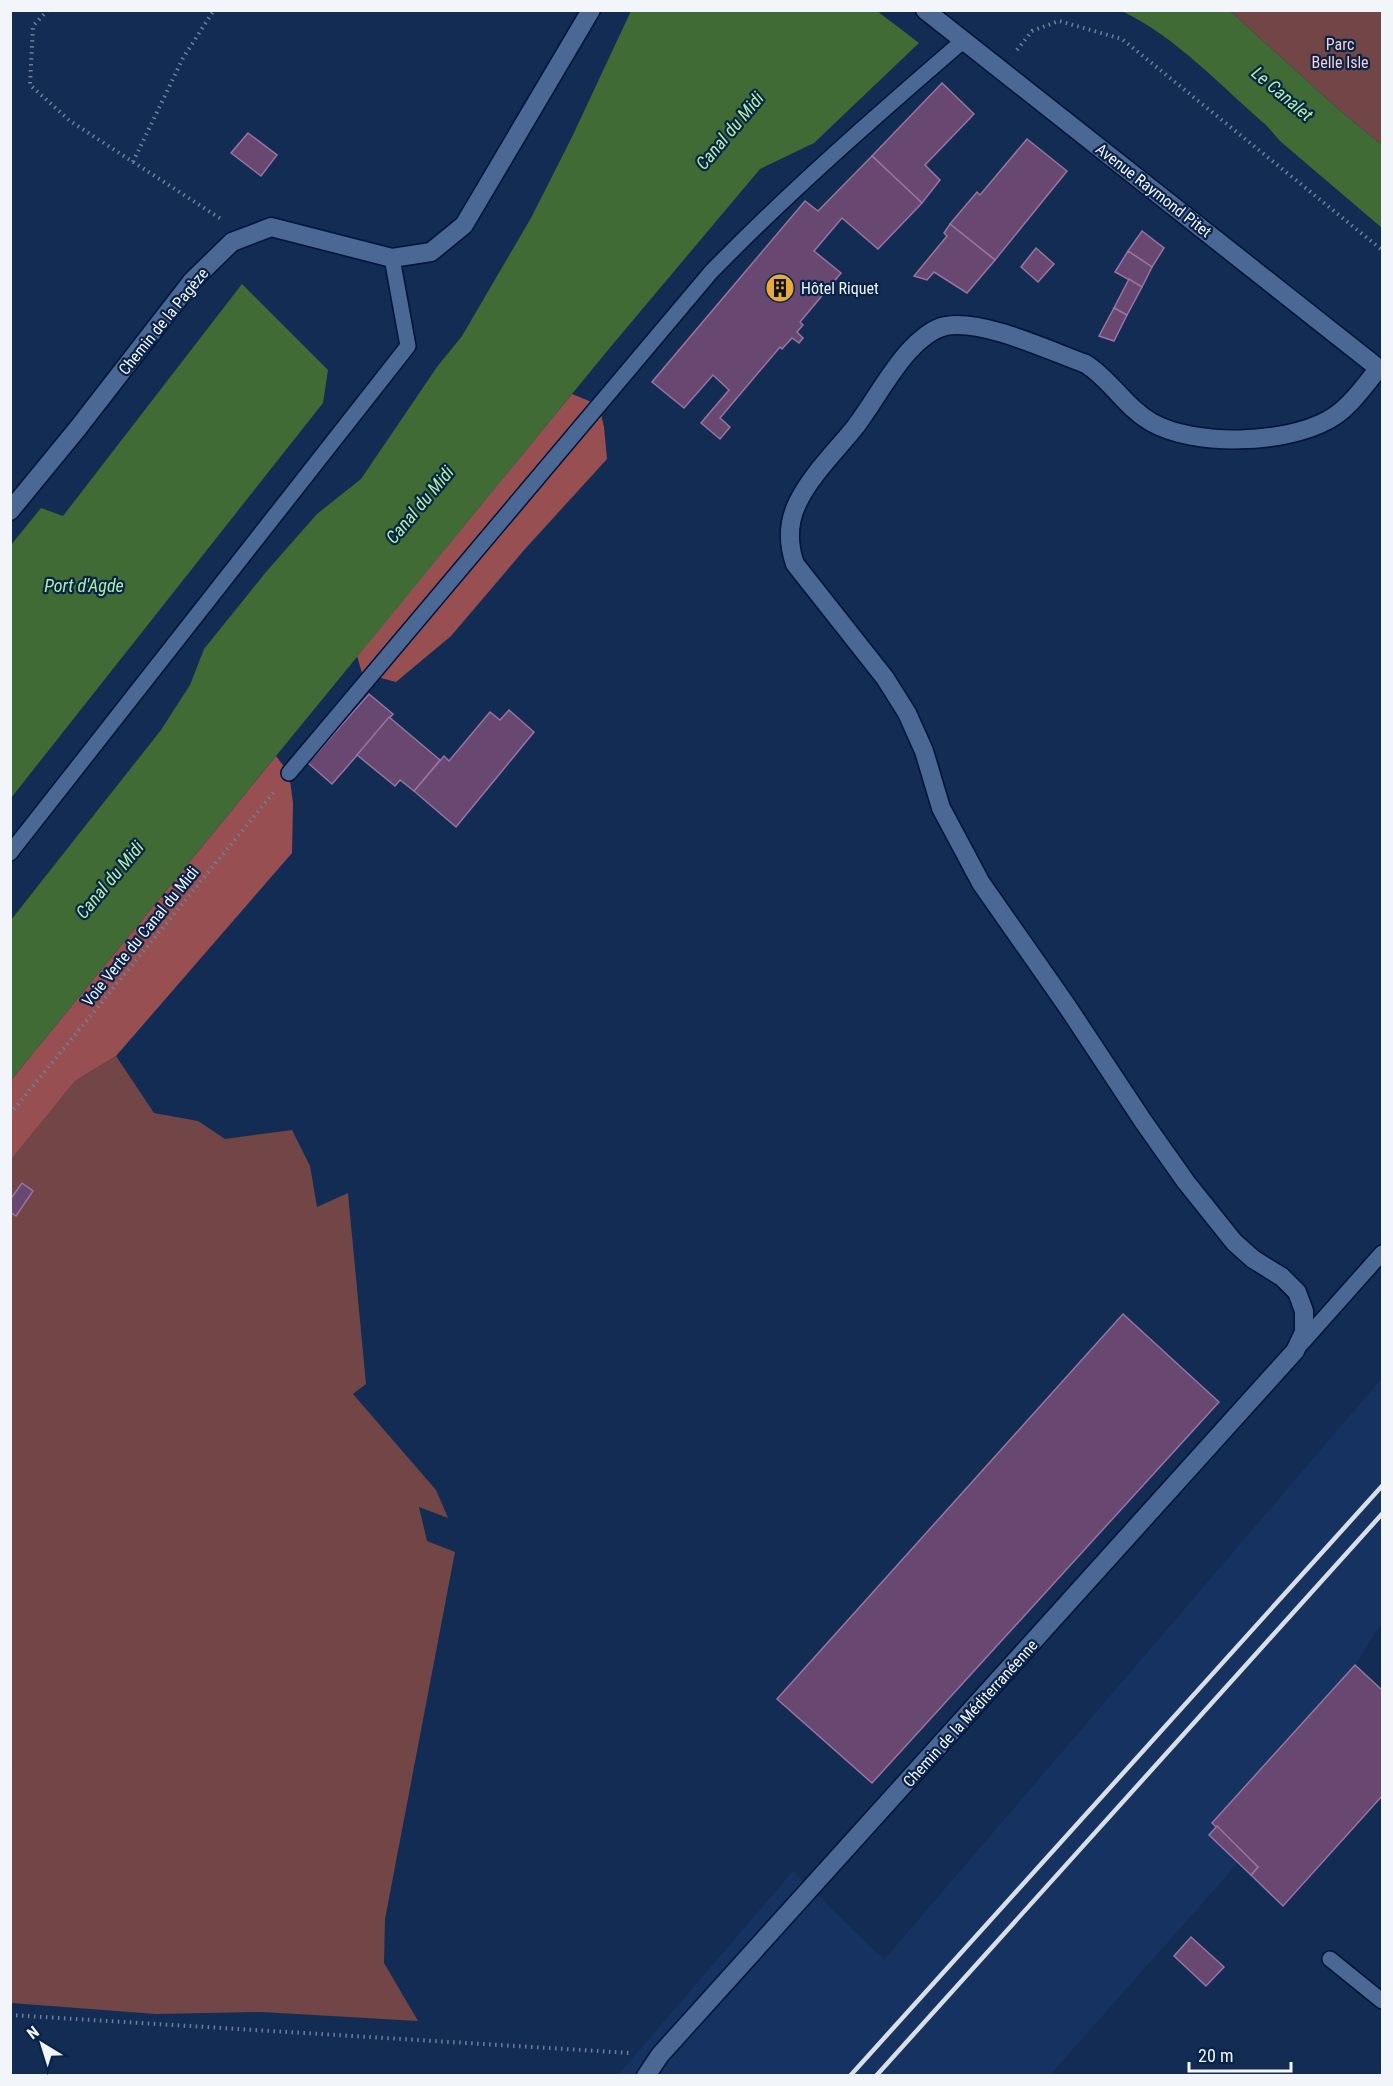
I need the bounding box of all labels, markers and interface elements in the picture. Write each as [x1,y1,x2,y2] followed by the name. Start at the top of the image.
[1311,35,1369,72] park label: Parc Belle Isle
[1248,62,1318,126] water label: Le Canalet
[691,87,769,174] water label: Canal du Midi
[1092,139,1215,242] street label: Avenue Raymond Pitet
[115,264,212,379] street label: Chemin de la Pagèze
[764,272,796,304] building icon: Hôtel Riquet
[801,279,879,298] place label: Hôtel Riquet
[381,461,459,548] water label: Canal du Midi
[44,575,124,596] water label: Port d'Agde
[71,836,149,923] water label: Canal du Midi
[78,863,203,1010] street label: Voie Verte du Canal du Midi
[899,1636,1042,1791] street label: Chemin de la Méditerranéenne
[12,2014,72,2074] north arrow
[23,2022,43,2043] text: N
[1189,2035,1291,2073] scale bar
[1198,2045,1233,2066] text: 20 m

